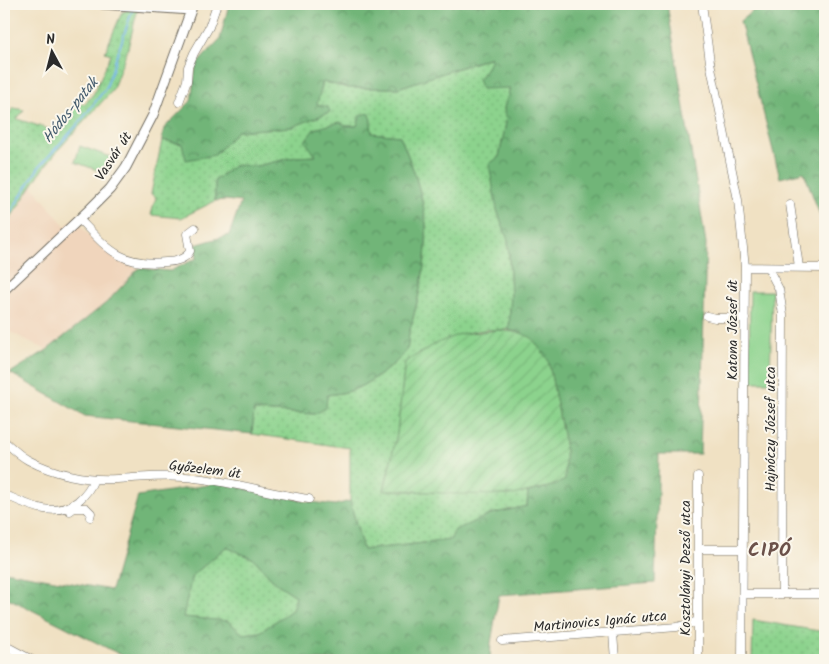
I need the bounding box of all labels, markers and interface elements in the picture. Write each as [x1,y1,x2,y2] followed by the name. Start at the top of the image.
[28,28,78,78] north arrow
[45,29,56,52] text: N
[37,71,106,149] water label: Hódos-patak
[90,127,138,186] street label: Vasvár út
[722,279,744,380] street label: Katona József út
[760,367,782,492] street label: Hajnóczy József utca
[168,455,243,485] street label: Győzelem út
[675,500,697,636] street label: Kosztolányi Dezső utca
[748,536,793,566] district label: CIPÓ
[533,605,668,639] street label: Martinovics Ignác utca

